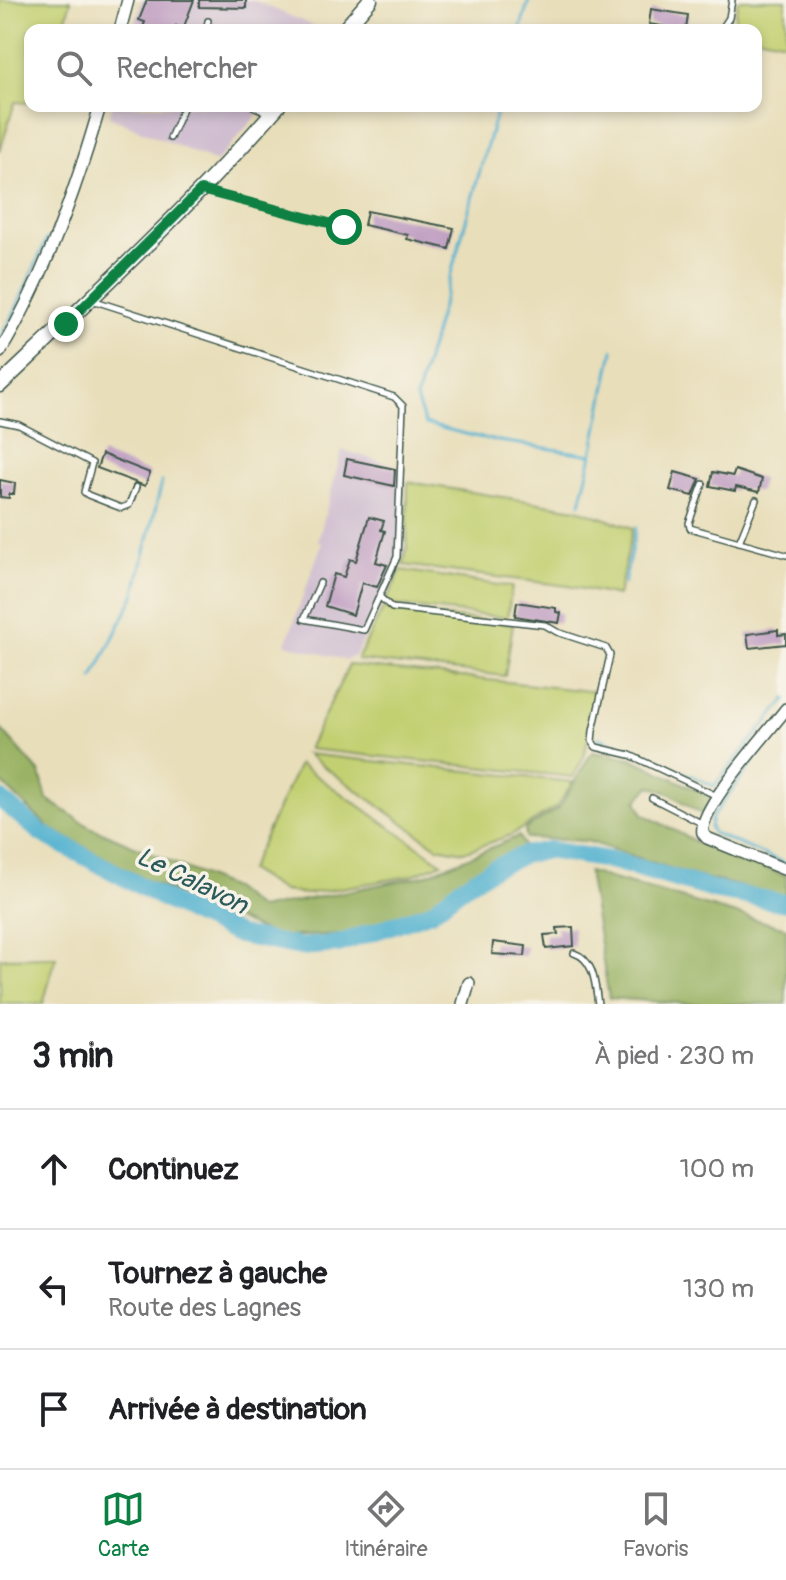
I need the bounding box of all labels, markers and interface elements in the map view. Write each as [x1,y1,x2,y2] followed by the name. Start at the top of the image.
[24,24,762,112] search box
[52,46,96,90] icon: search
[116,50,258,87] text: Rechercher
[326,209,362,245] route start
[48,306,84,342] route end
[131,840,254,922] water label: Le Calavon
[32,1035,114,1078] text: 3 min
[594,1040,754,1072] text: À pied · 230 m
[32,1147,76,1191] icon: ahead
[108,1151,239,1188] text: Continuez
[680,1153,754,1185] text: 100 m
[108,1255,327,1292] text: Tournez à gauche
[32,1267,76,1311] icon: left
[683,1273,754,1305] text: 130 m
[108,1292,301,1324] text: Route des Lagnes
[32,1387,76,1431] icon: arrive
[108,1391,367,1428] text: Arrivée à destination
[98,1487,149,1563] tab: Carte
[344,1487,428,1563] tab: Itinéraire
[623,1487,688,1563] tab: Favoris

